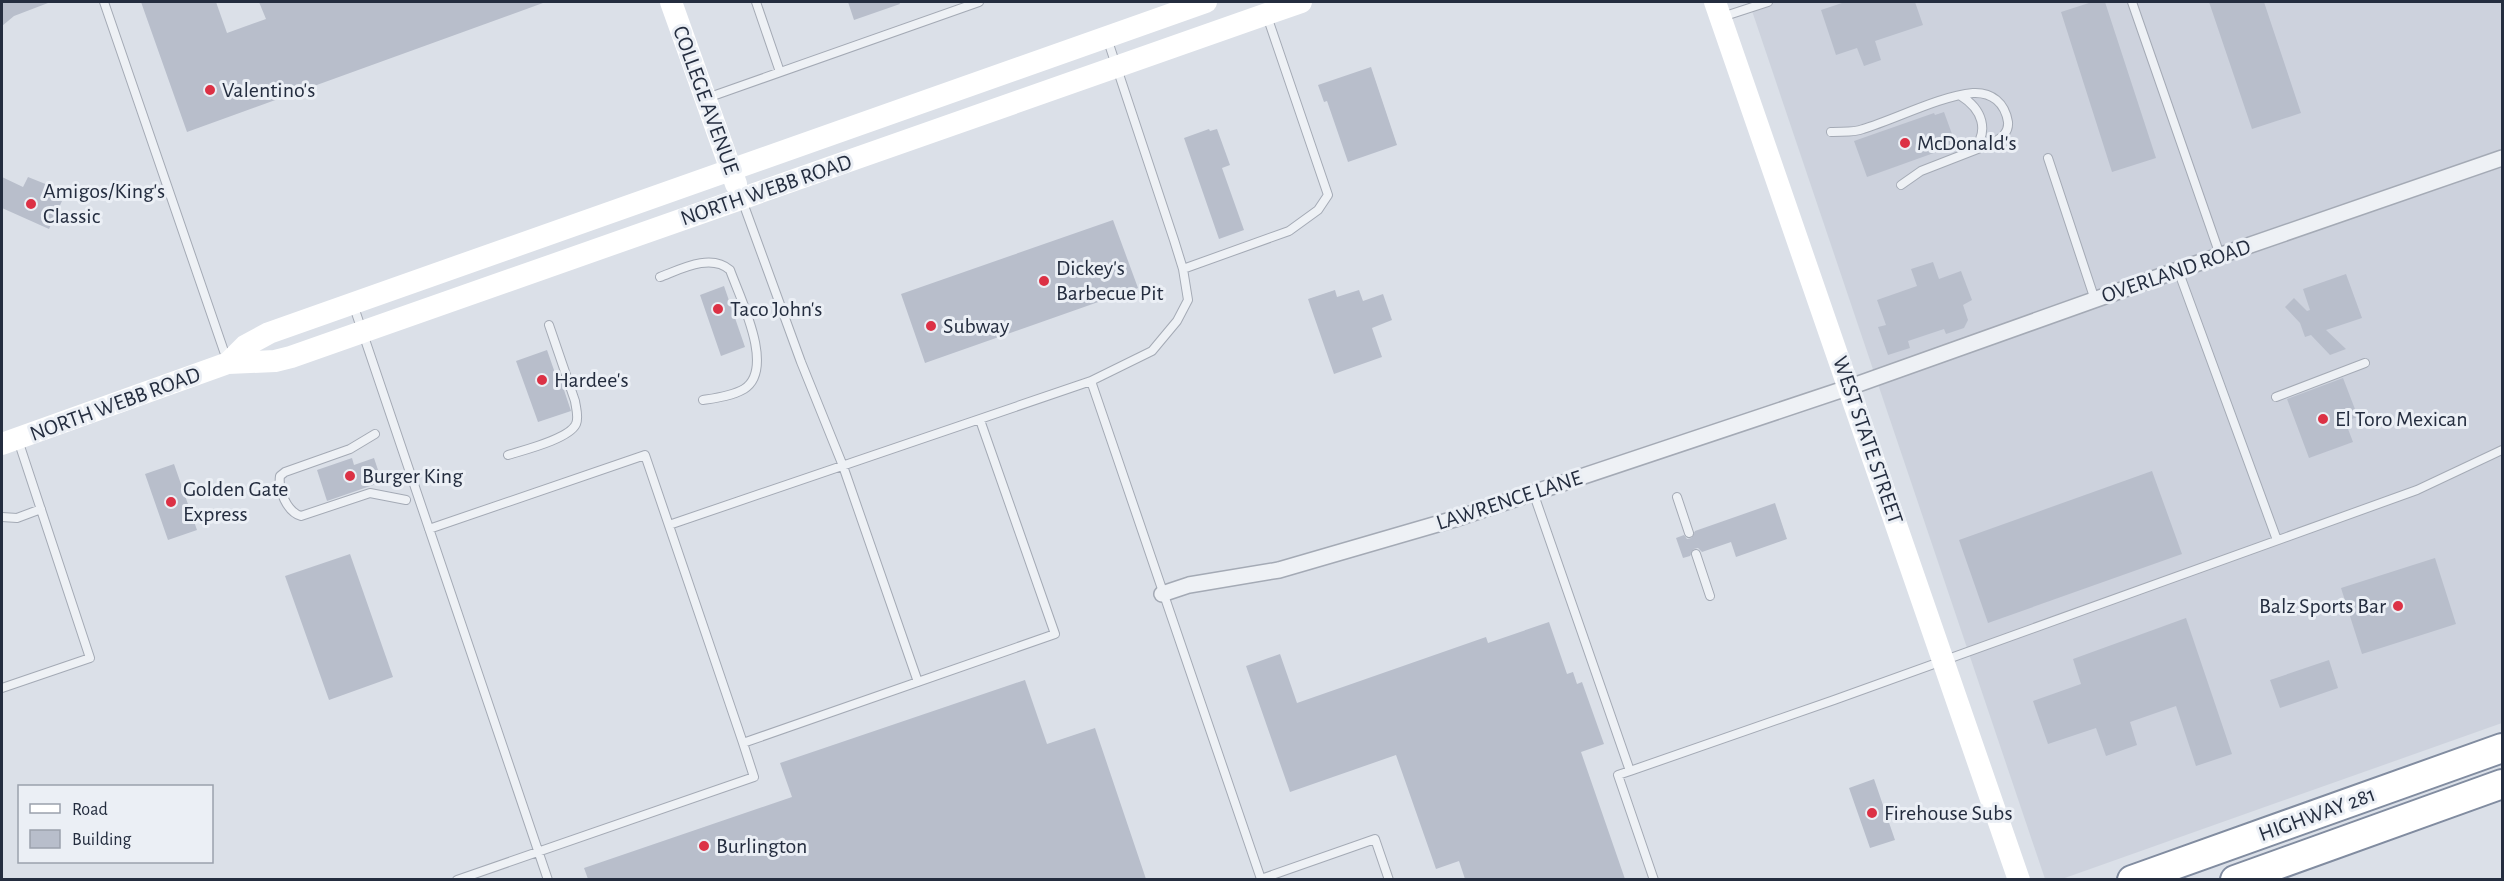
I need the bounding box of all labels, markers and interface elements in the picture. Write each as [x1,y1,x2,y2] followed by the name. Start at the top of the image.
[669,23,743,177] street label: COLLEGE AVENUE
[222,79,315,101] place label: Valentino's
[203,83,217,97] marker: Valentino's
[1917,132,2017,154] place label: McDonald's
[1898,136,1912,150] marker: McDonald's
[678,150,854,230] street label: NORTH WEBB ROAD
[43,180,165,227] place label: Amigos/King's Classic
[24,197,38,211] marker: Amigos/King's Classic
[2099,235,2253,307] street label: OVERLAND ROAD
[1056,257,1164,304] place label: Dickey's Barbecue Pit
[1037,274,1051,288] marker: Dickey's Barbecue Pit
[730,298,823,320] place label: Taco John's
[711,302,725,316] marker: Taco John's
[943,315,1010,337] place label: Subway
[924,319,938,333] marker: Subway
[1829,353,1907,527] street label: WEST STATE STREET
[27,363,203,445] street label: NORTH WEBB ROAD
[554,369,629,391] place label: Hardee's
[535,373,549,387] marker: Hardee's
[2335,408,2468,430] place label: El Toro Mexican
[2316,412,2330,426] marker: El Toro Mexican
[362,465,463,487] place label: Burger King
[1433,466,1585,534] street label: LAWRENCE LANE
[343,469,357,483] marker: Burger King
[183,478,289,525] place label: Golden Gate Express
[164,495,178,509] marker: Golden Gate Express
[2259,595,2386,617] place label: Balz Sports Bar
[2391,599,2405,613] marker: Balz Sports Bar
[2256,783,2378,845] street label: HIGHWAY 281
[18,785,213,863] legend
[72,801,108,819] text: Road
[1884,802,2013,824] place label: Firehouse Subs
[1865,806,1879,820] marker: Firehouse Subs
[72,831,132,849] text: Building
[716,835,807,857] place label: Burlington
[697,839,711,853] marker: Burlington

